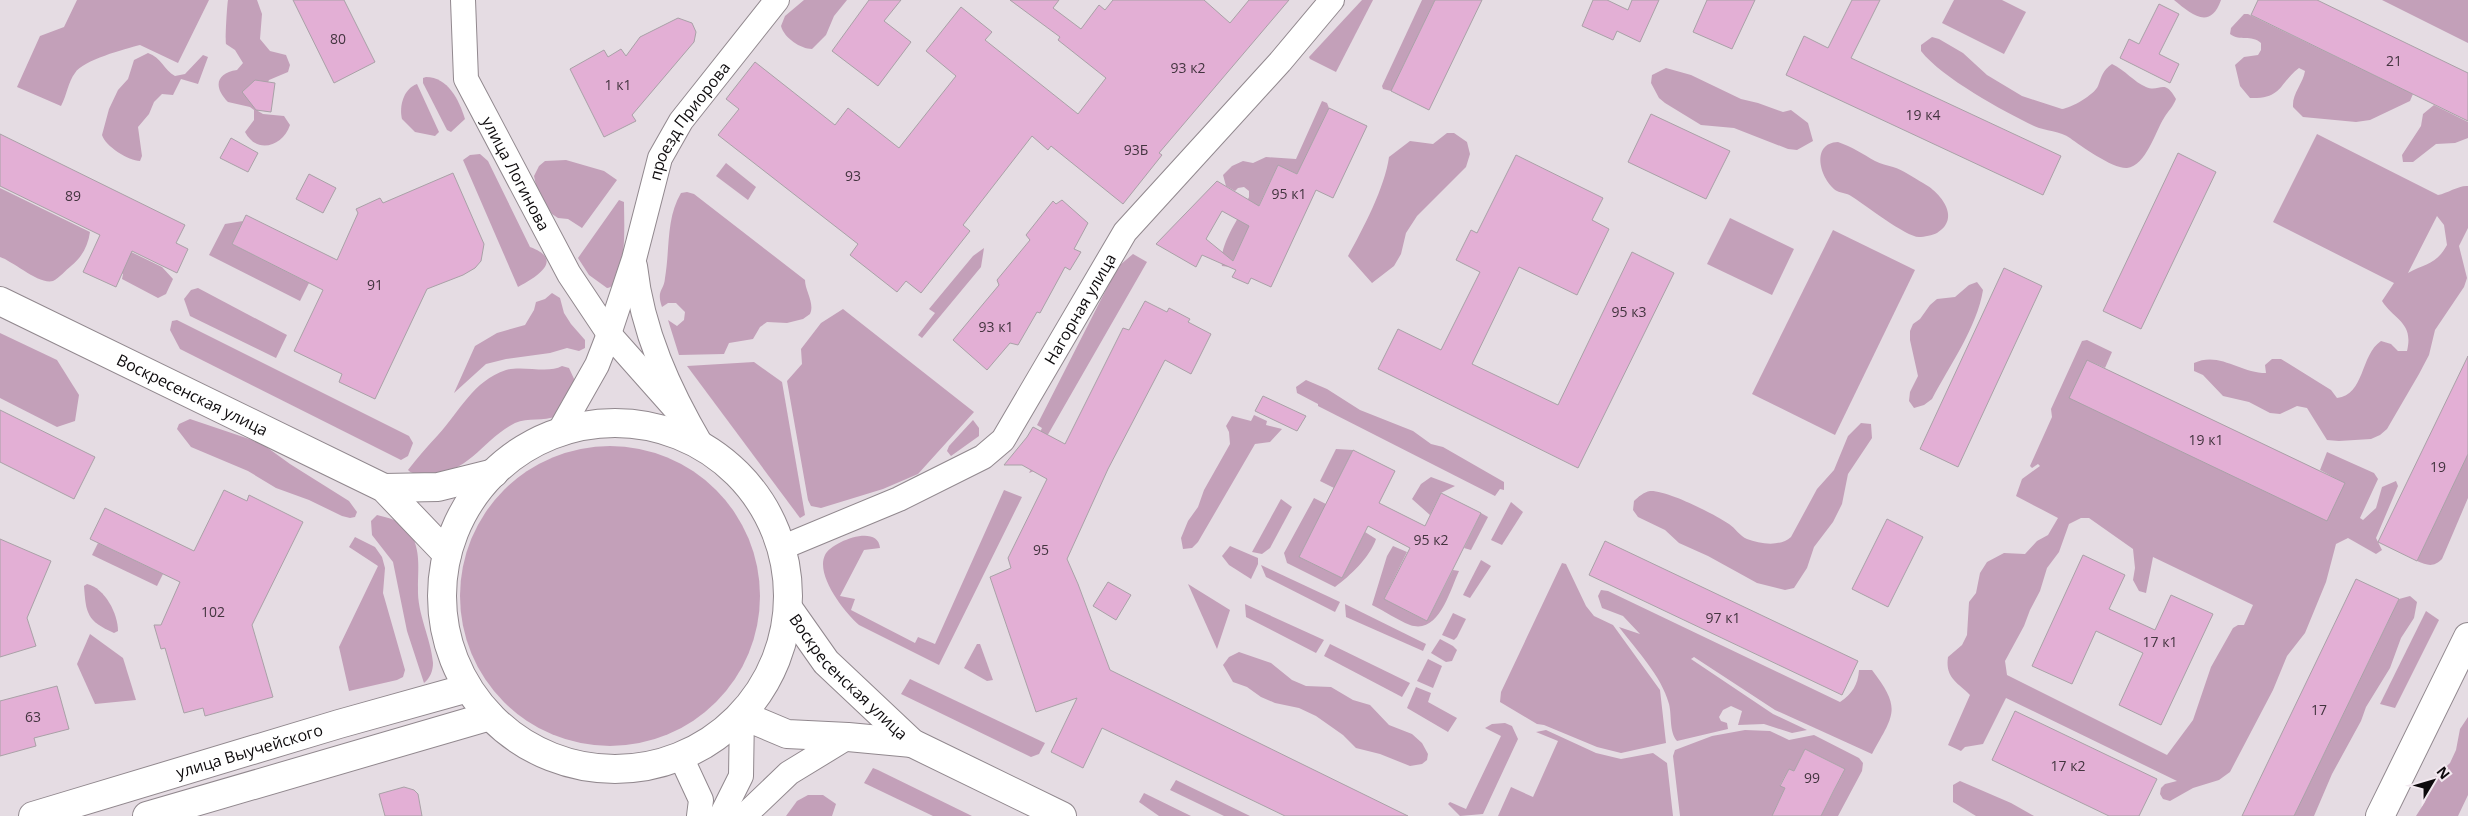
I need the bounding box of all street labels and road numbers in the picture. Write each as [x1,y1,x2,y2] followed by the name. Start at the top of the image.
[644,57,735,183] street label: проезд Приорова
[477,113,555,234] street label: улица Логинова
[1039,249,1121,368] street label: Нагорная улица
[113,349,272,441] street label: Воскресенская улица
[784,609,913,745] street label: Воскресенская улица
[173,719,325,783] street label: улица Выучейского

